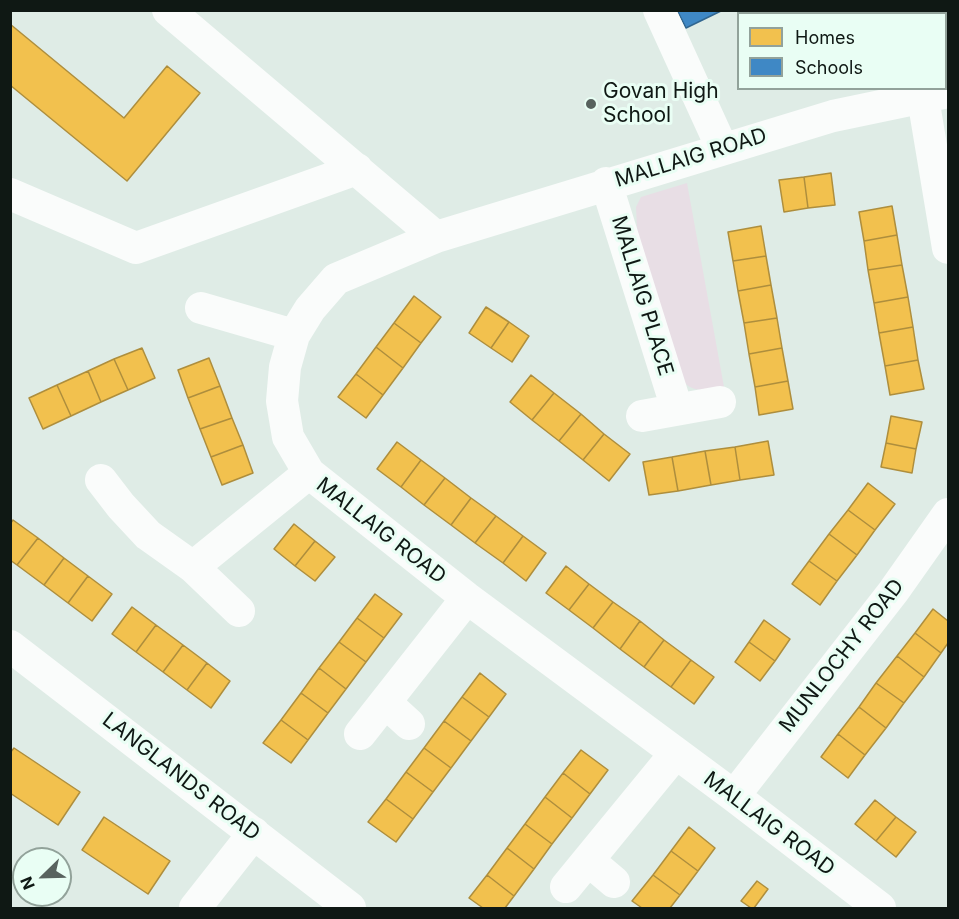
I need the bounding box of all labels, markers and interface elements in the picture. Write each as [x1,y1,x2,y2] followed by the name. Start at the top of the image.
[737,12,947,90] legend
[795,27,855,48] text: Homes
[795,57,863,78] text: Schools
[603,79,719,129] place label: Govan High School
[584,97,598,111] marker: Govan High School
[612,123,770,193] street label: MALLAIG ROAD
[606,213,678,379] street label: MALLAIG PLACE
[311,473,451,589] street label: MALLAIG ROAD
[774,574,910,738] street label: MUNLOCHY ROAD
[97,708,265,846] street label: LANGLANDS ROAD
[699,767,839,881] street label: MALLAIG ROAD
[12,847,72,907] north arrow
[16,874,39,893] text: N

